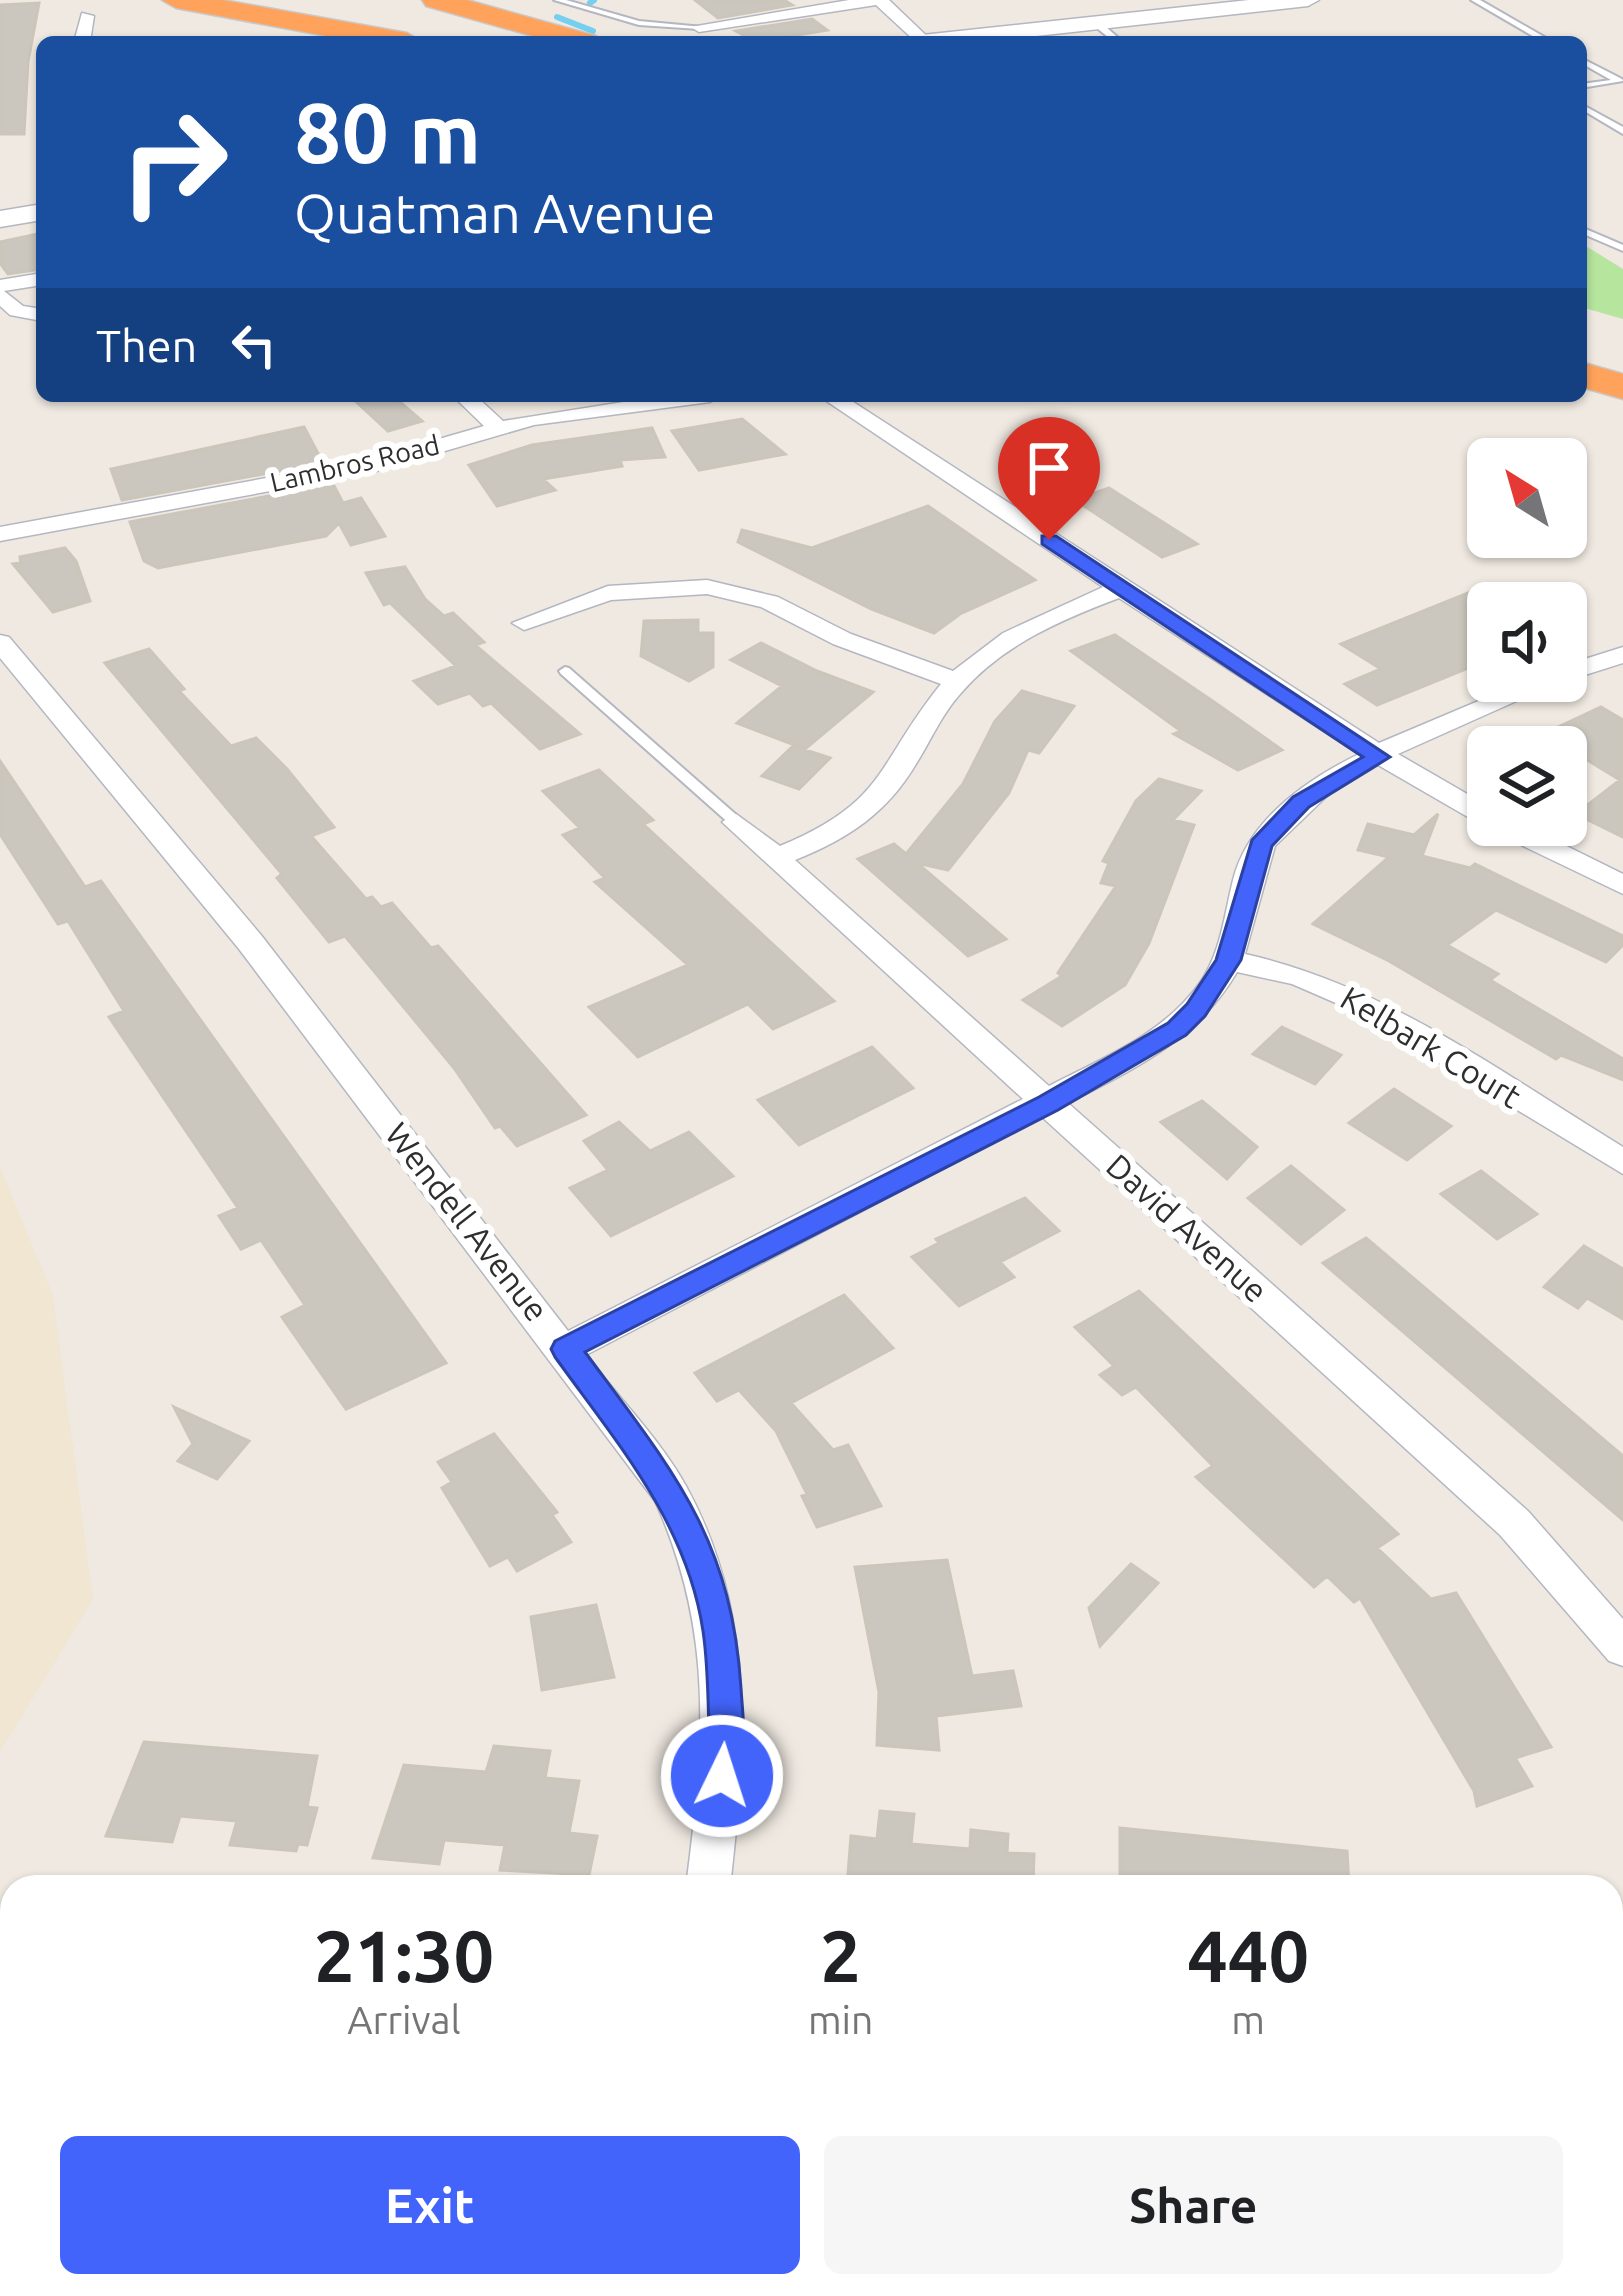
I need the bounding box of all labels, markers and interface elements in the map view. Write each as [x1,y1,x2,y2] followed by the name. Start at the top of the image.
[96,84,252,240] icon: right
[294,85,481,179] text: 80 m
[294,183,715,243] text: Quatman Avenue
[221,312,287,378] icon: left
[96,320,197,371] text: Then
[998,417,1100,540] pin
[267,429,442,497] street label: Lambros Road
[1016,435,1082,501] icon: arrive
[1467,438,1587,558] north arrow
[1467,438,1587,846] map controls
[1467,582,1587,702] button: sound
[1467,726,1587,846] button: layers
[1335,978,1528,1115] street label: Kelbark Court
[379,1115,556,1328] street label: Wendell Avenue
[1100,1146,1275,1309] street label: David Avenue
[659,1713,785,1839] position arrow
[314,1915,494,1996] text: 21:30
[820,1915,861,1996] text: 2
[1187,1915,1309,1996] text: 440
[347,1998,461,2041] text: Arrival
[808,1998,873,2041] text: min
[1231,1998,1265,2041] text: m
[60,2136,800,2274] button: Exit
[824,2136,1563,2274] button: Share

